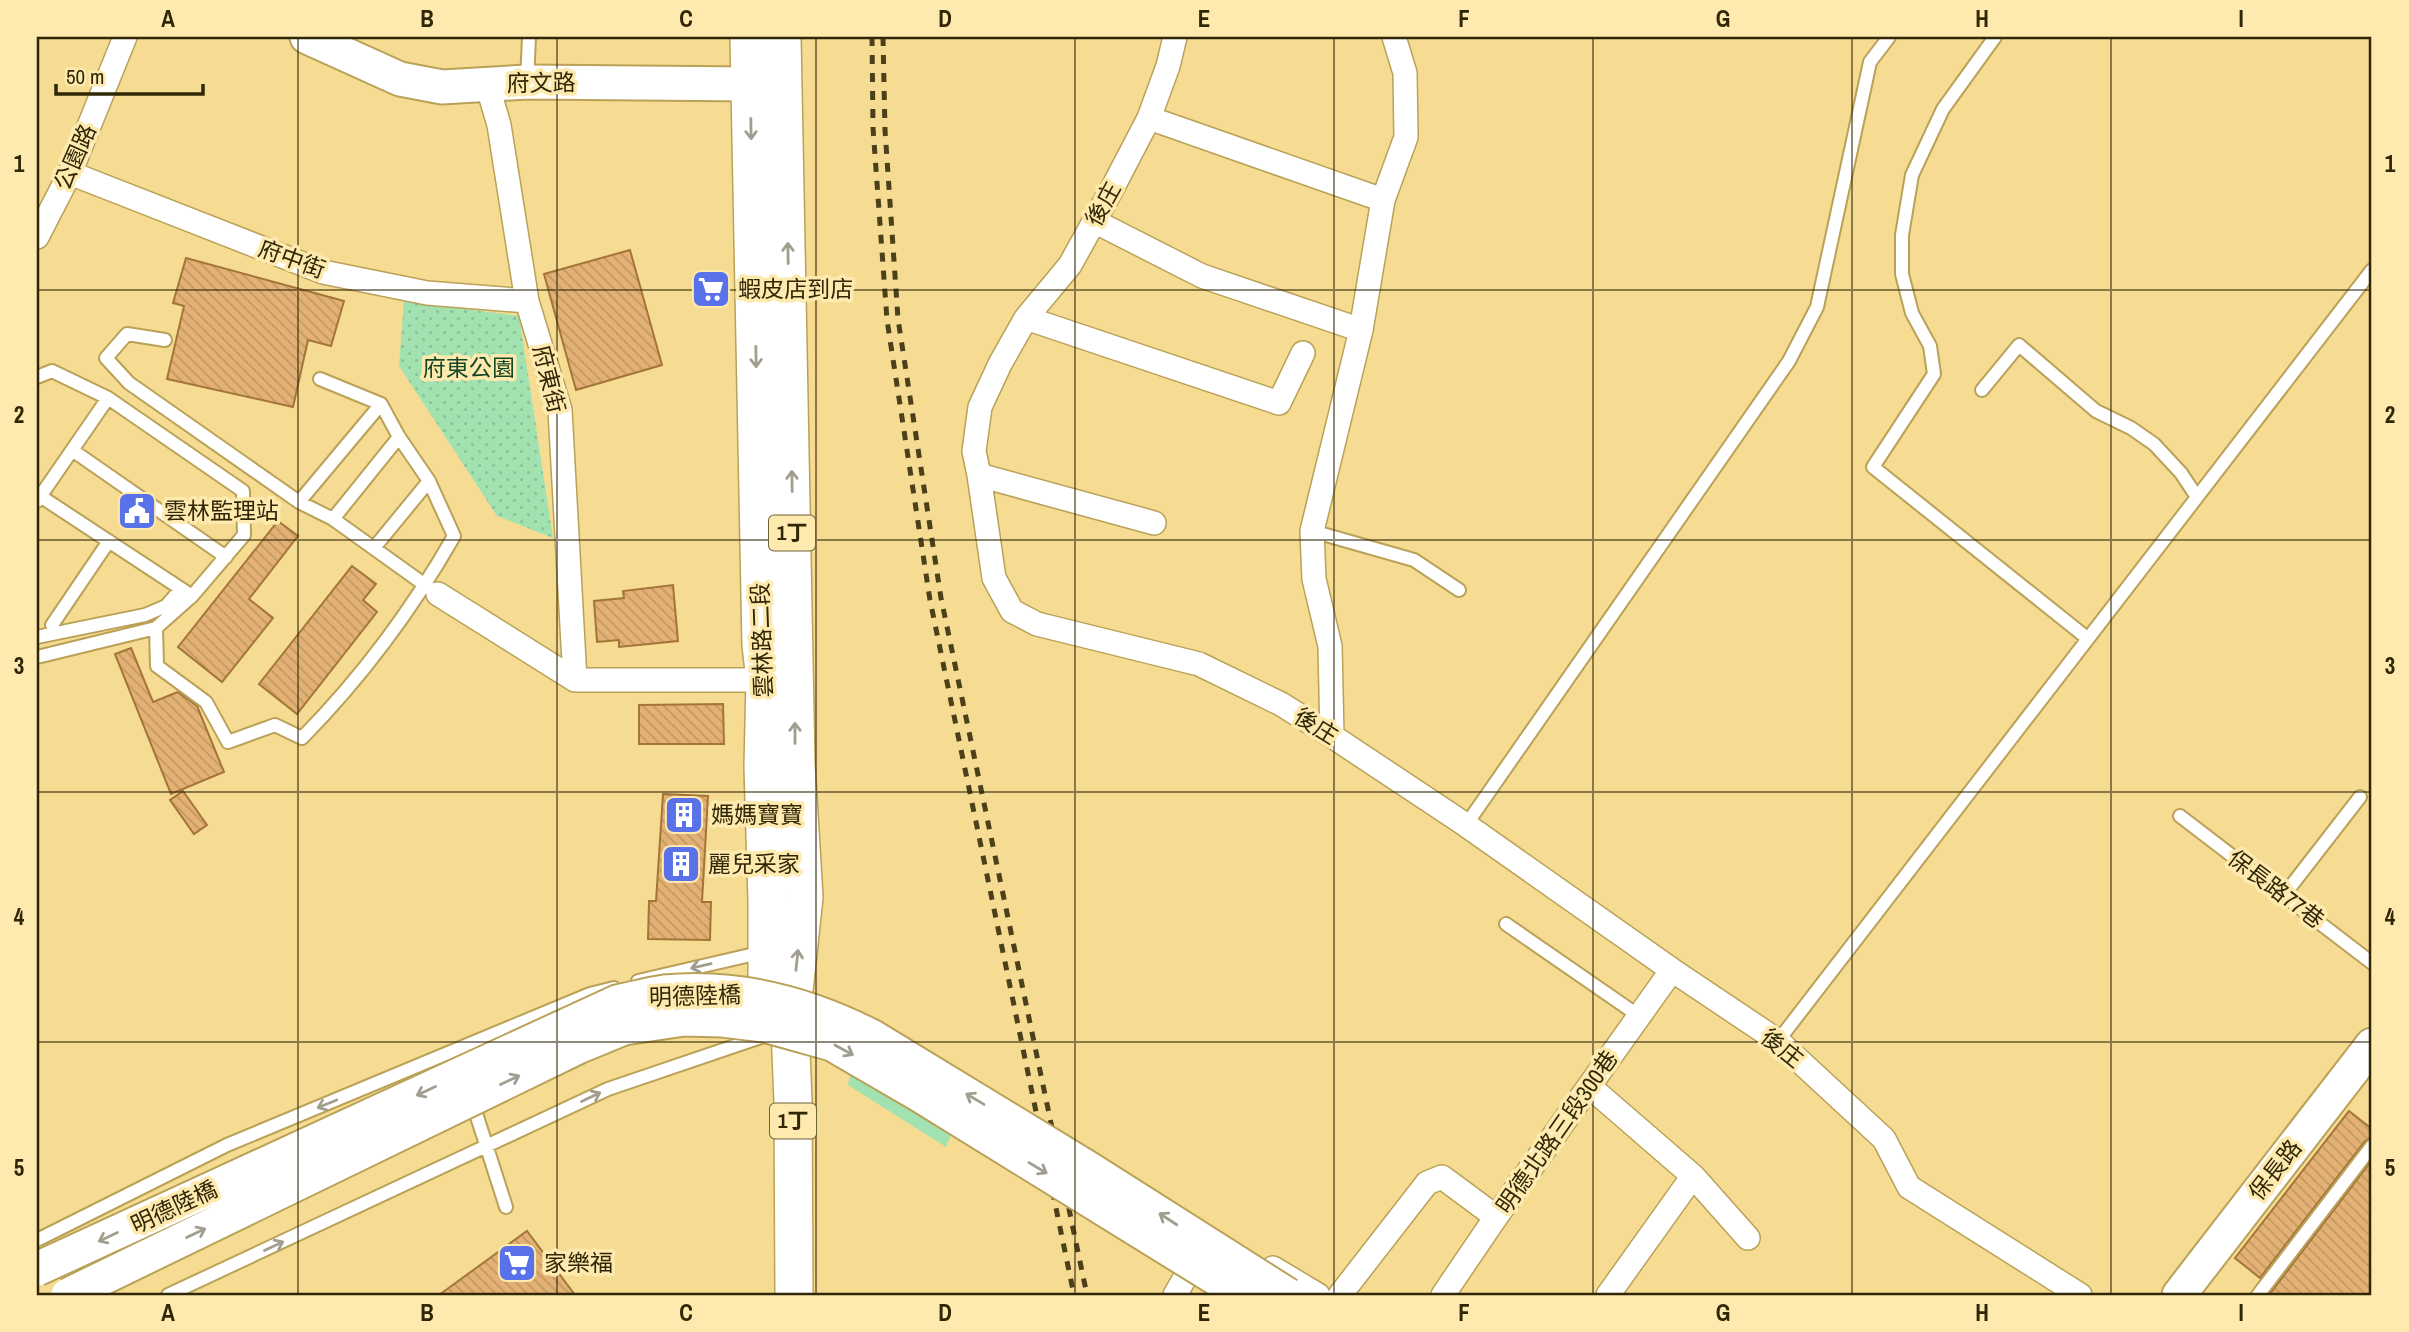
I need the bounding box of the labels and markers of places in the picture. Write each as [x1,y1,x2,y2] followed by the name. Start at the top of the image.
[690,268,732,310] supermarket icon: 蝦皮店到店
[738,273,853,304] place label: 蝦皮店到店
[116,490,158,532] public building icon: 雲林監理站
[164,495,279,526] place label: 雲林監理站
[663,794,705,836] building icon: 媽媽寶寶
[711,799,803,830] place label: 媽媽寶寶
[660,843,702,885] building icon: 麗兒采家
[708,848,800,879] place label: 麗兒采家
[496,1242,538,1284] supermarket icon: 家樂福
[544,1247,613,1278] place label: 家樂福

